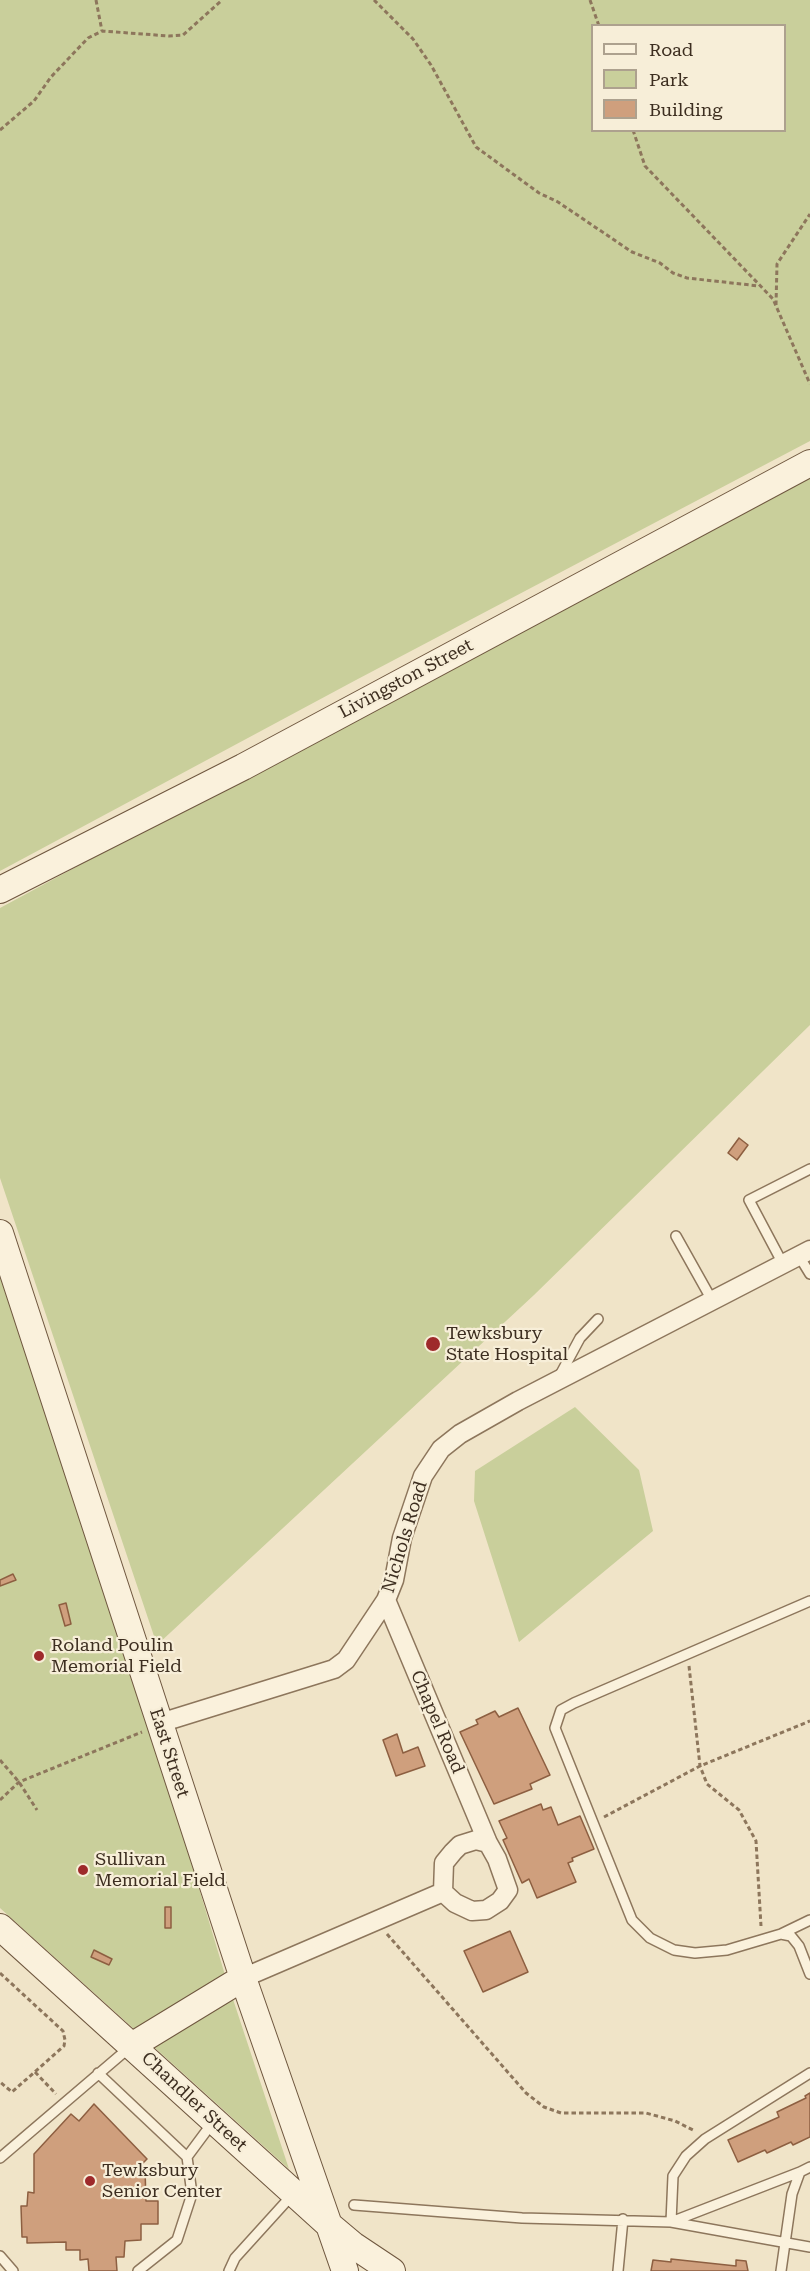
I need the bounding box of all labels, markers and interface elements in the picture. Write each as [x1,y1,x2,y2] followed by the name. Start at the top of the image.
[591,24,786,132] legend
[649,39,693,60] text: Road
[649,69,689,90] text: Park
[649,99,723,120] text: Building
[335,635,477,723] street label: Livingston Street
[446,1323,568,1366] place label: Tewksbury State Hospital
[424,1335,442,1353] marker: Tewksbury State Hospital
[378,1478,432,1596] street label: Nichols Road
[51,1635,182,1678] place label: Roland Poulin Memorial Field
[32,1649,46,1663] marker: Roland Poulin Memorial Field
[406,1667,468,1777] street label: Chapel Road
[144,1706,194,1800] street label: East Street
[95,1849,226,1892] place label: Sullivan Memorial Field
[76,1863,90,1877] marker: Sullivan Memorial Field
[137,2048,251,2156] street label: Chandler Street
[102,2160,222,2202] place label: Tewksbury Senior Center
[83,2174,97,2188] marker: Tewksbury Senior Center

